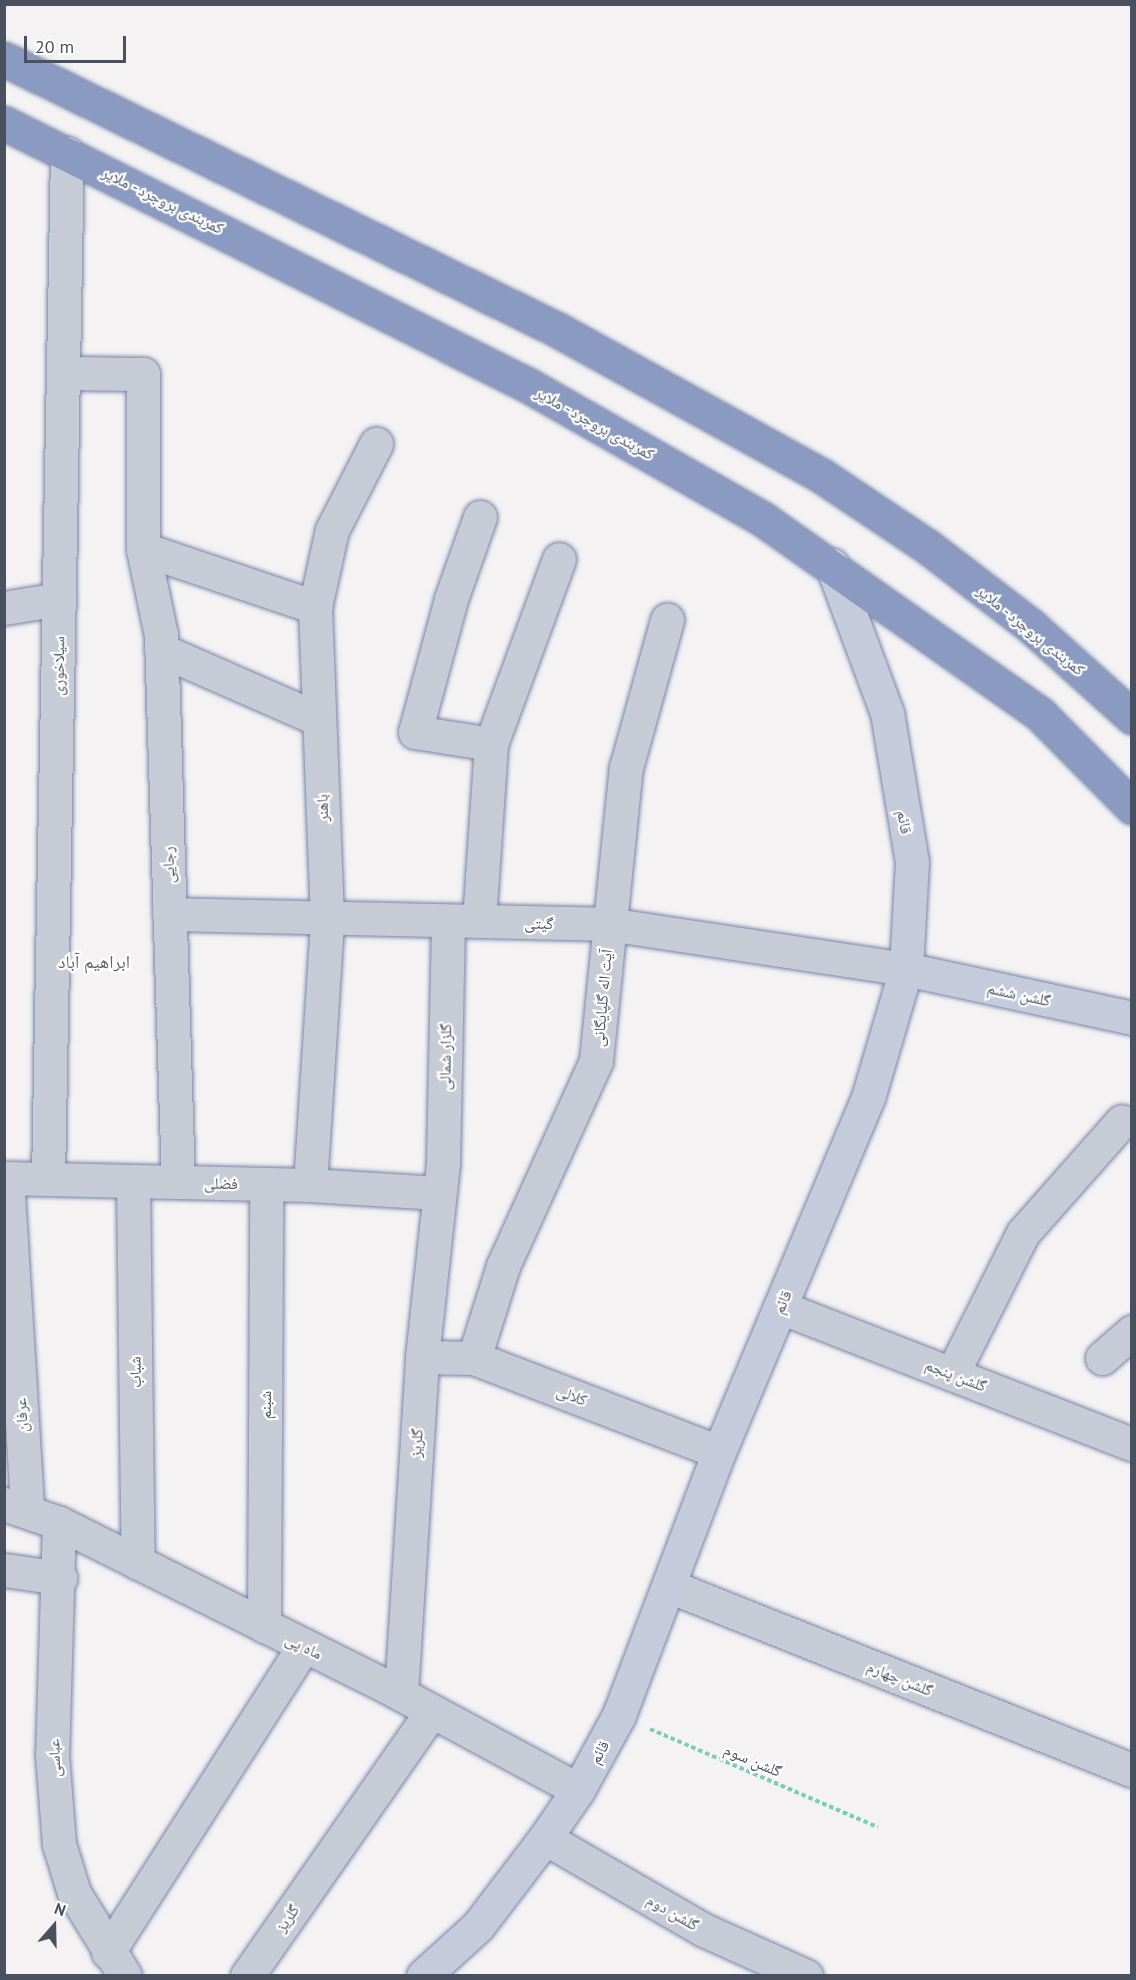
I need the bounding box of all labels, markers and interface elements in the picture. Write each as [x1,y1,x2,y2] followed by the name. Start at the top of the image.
[27,24,129,62] scale bar
[35,35,74,58] text: 20 m
[98,162,228,238] street label: کمربندی بروجرد - ملایر
[531,382,659,464] street label: کمربندی بروجرد - ملایر
[972,580,1090,680] street label: کمربندی بروجرد - ملایر
[48,636,68,696] street label: سیلاخوری
[312,794,332,822] street label: باهنر
[893,809,917,835] street label: قائم
[158,846,178,884] street label: رجایی
[524,913,554,933] street label: گیتی
[588,948,616,1048] street label: آیت اله گلپایگانی
[58,951,130,973] district label: ابراهیم آباد
[986,978,1052,1010] street label: گلشن ششم
[435,1023,455,1091] street label: گلزار شمالی
[204,1173,238,1193] street label: فضلی
[769,1287,795,1317] street label: قائم
[923,1355,989,1395] street label: گلشن پنجم
[125,1356,145,1388] street label: شباب
[554,1381,590,1409] street label: کلالی
[255,1391,275,1419] street label: شبنم
[11,1397,31,1433] street label: عرفان
[405,1428,427,1458] street label: گلریز
[282,1629,326,1663] street label: ماه پی
[864,1656,936,1700] street label: گلشن چهارم
[585,1737,613,1767] street label: قائم
[44,1739,64,1777] street label: عباسی
[721,1739,785,1781] street label: گلشن سوم
[644,1890,702,1934] street label: گلشن دوم
[24,1896,84,1956] north arrow
[52,1898,69,1920] text: N
[271,1901,303,1935] street label: گلریز

